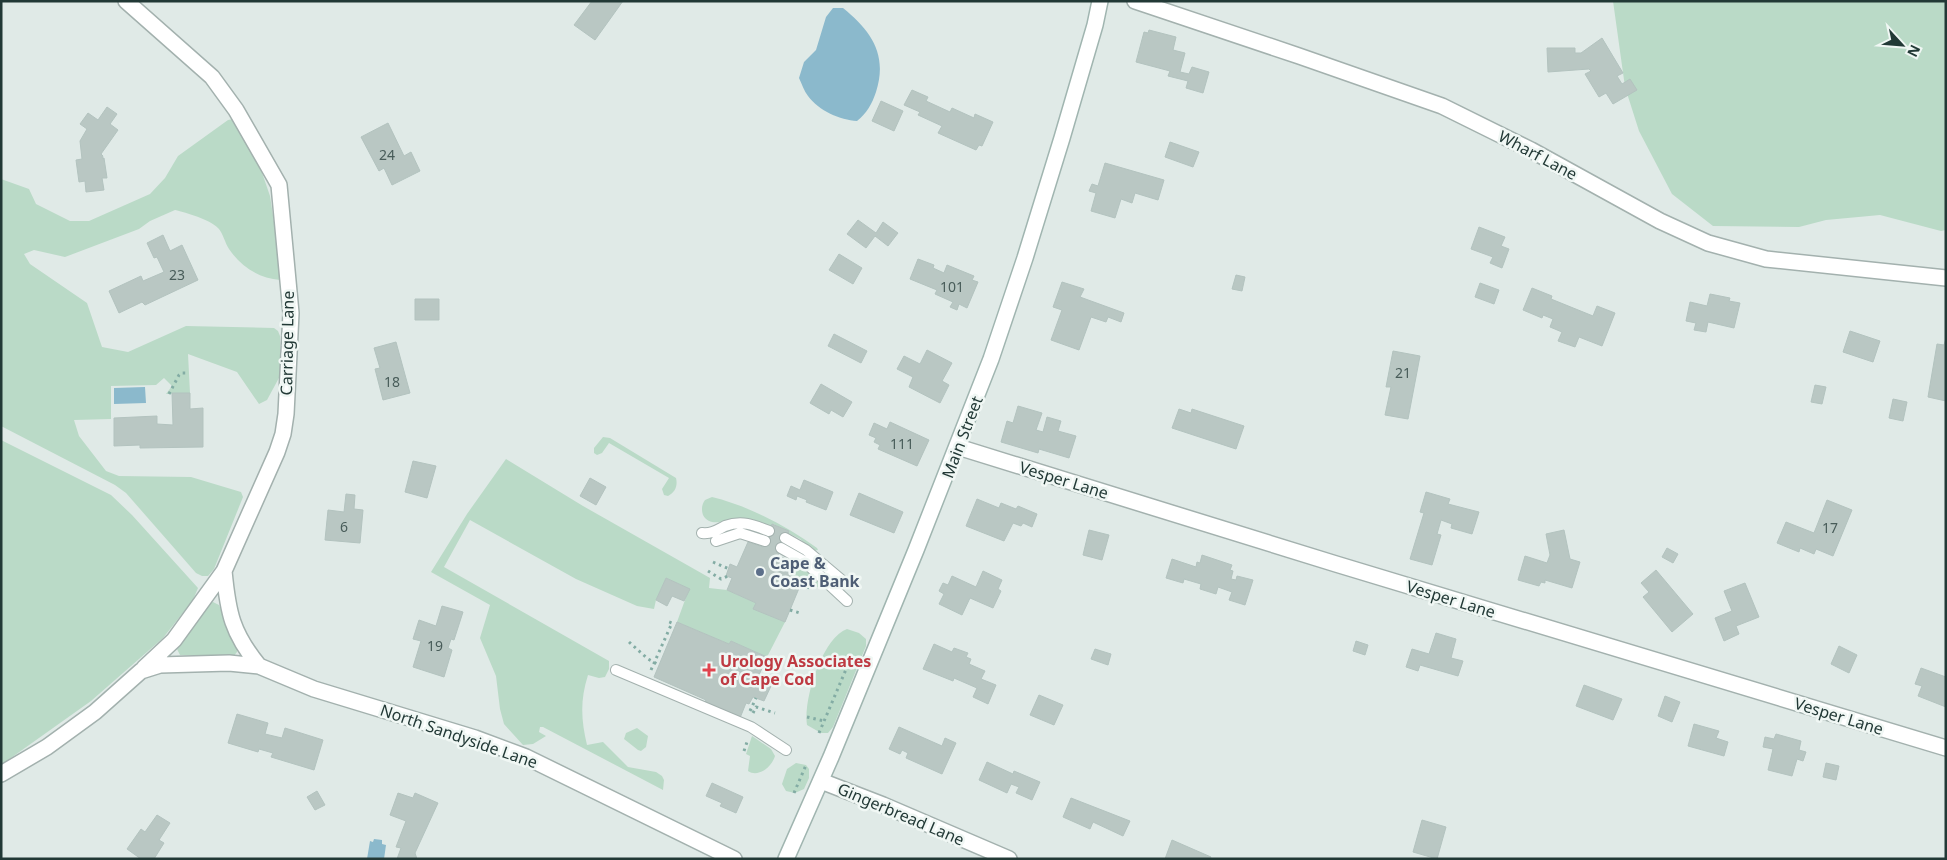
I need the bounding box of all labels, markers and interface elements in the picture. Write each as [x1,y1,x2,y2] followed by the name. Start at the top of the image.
[1877,20,1927,70] north arrow
[1903,42,1925,60] text: N
[1495,125,1581,185] street label: Wharf Lane
[379,145,395,164] house number: 24
[169,265,185,284] house number: 23
[940,277,964,296] house number: 101
[275,290,299,396] street label: Carriage Lane
[1395,363,1411,382] house number: 21
[384,372,400,391] house number: 18
[936,393,988,481] street label: Main Street
[890,434,914,453] house number: 111
[1017,456,1111,504] street label: Vesper Lane
[340,517,348,536] house number: 6
[1822,518,1838,537] house number: 17
[770,552,860,592] place label: Cape & Coast Bank
[754,566,766,578] marker: Cape & Coast Bank
[1404,575,1498,623] street label: Vesper Lane
[427,636,443,655] house number: 19
[720,650,871,690] place label: Urology Associates of Cape Cod
[702,663,716,677] marker: Urology Associates of Cape Cod
[1792,692,1886,740] street label: Vesper Lane
[377,699,541,773] street label: North Sandyside Lane
[834,777,968,851] street label: Gingerbread Lane

